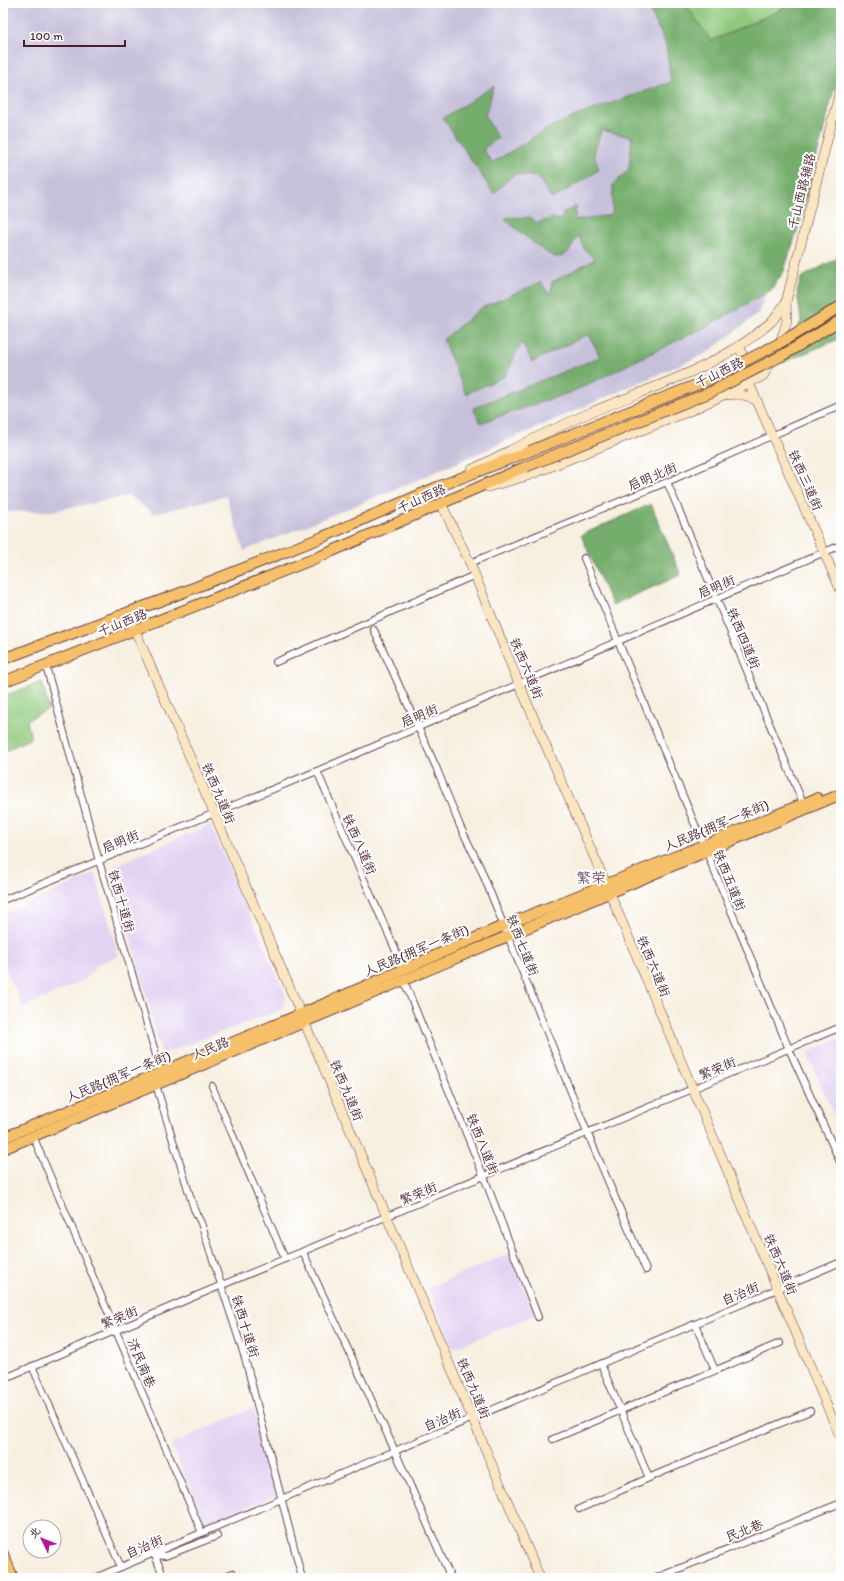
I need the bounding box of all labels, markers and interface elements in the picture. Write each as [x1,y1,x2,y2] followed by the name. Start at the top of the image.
[24,22,125,48] scale bar
[30,29,63,43] text: 100 m
[785,151,818,231] street label: 千山西路辅路
[693,354,746,391] street label: 千山西路
[785,447,826,513] street label: 铁西三道街
[625,459,679,494] street label: 启明北街
[394,481,448,516] street label: 千山西路
[695,572,737,601] street label: 启明街
[724,605,763,671] street label: 铁西四道街
[95,606,149,639] street label: 千山西路
[507,635,546,701] street label: 铁西六道街
[398,701,440,730] street label: 启明街
[199,760,238,826] street label: 铁西九道街
[661,797,771,854] street label: 人民路(拥军一条街)
[339,811,380,877] street label: 铁西八道街
[99,827,141,856] street label: 启明街
[710,847,749,913] street label: 铁西五道街
[105,868,138,934] street label: 铁西十道街
[576,869,606,887] district label: 繁荣
[503,912,542,978] street label: 铁西七道街
[361,922,471,979] street label: 人民路(拥军一条街)
[634,933,673,999] street label: 铁西六道街
[189,1034,231,1063] street label: 人民路
[63,1048,173,1105] street label: 人民路(拥军一条街)
[696,1054,738,1083] street label: 繁荣街
[327,1057,366,1123] street label: 铁西九道街
[463,1111,502,1177] street label: 铁西八道街
[397,1179,439,1208] street label: 繁荣街
[761,1231,800,1297] street label: 铁西六道街
[719,1279,761,1308] street label: 自治街
[229,1293,262,1359] street label: 铁西十道街
[98,1303,140,1332] street label: 繁荣街
[124,1336,159,1390] street label: 济民南巷
[454,1355,493,1421] street label: 铁西九道街
[421,1405,463,1434] street label: 自治街
[723,1516,765,1545] street label: 民北巷
[22,1519,62,1559] north arrow
[27,1524,44,1541] text: 北
[123,1532,165,1561] street label: 自治街

